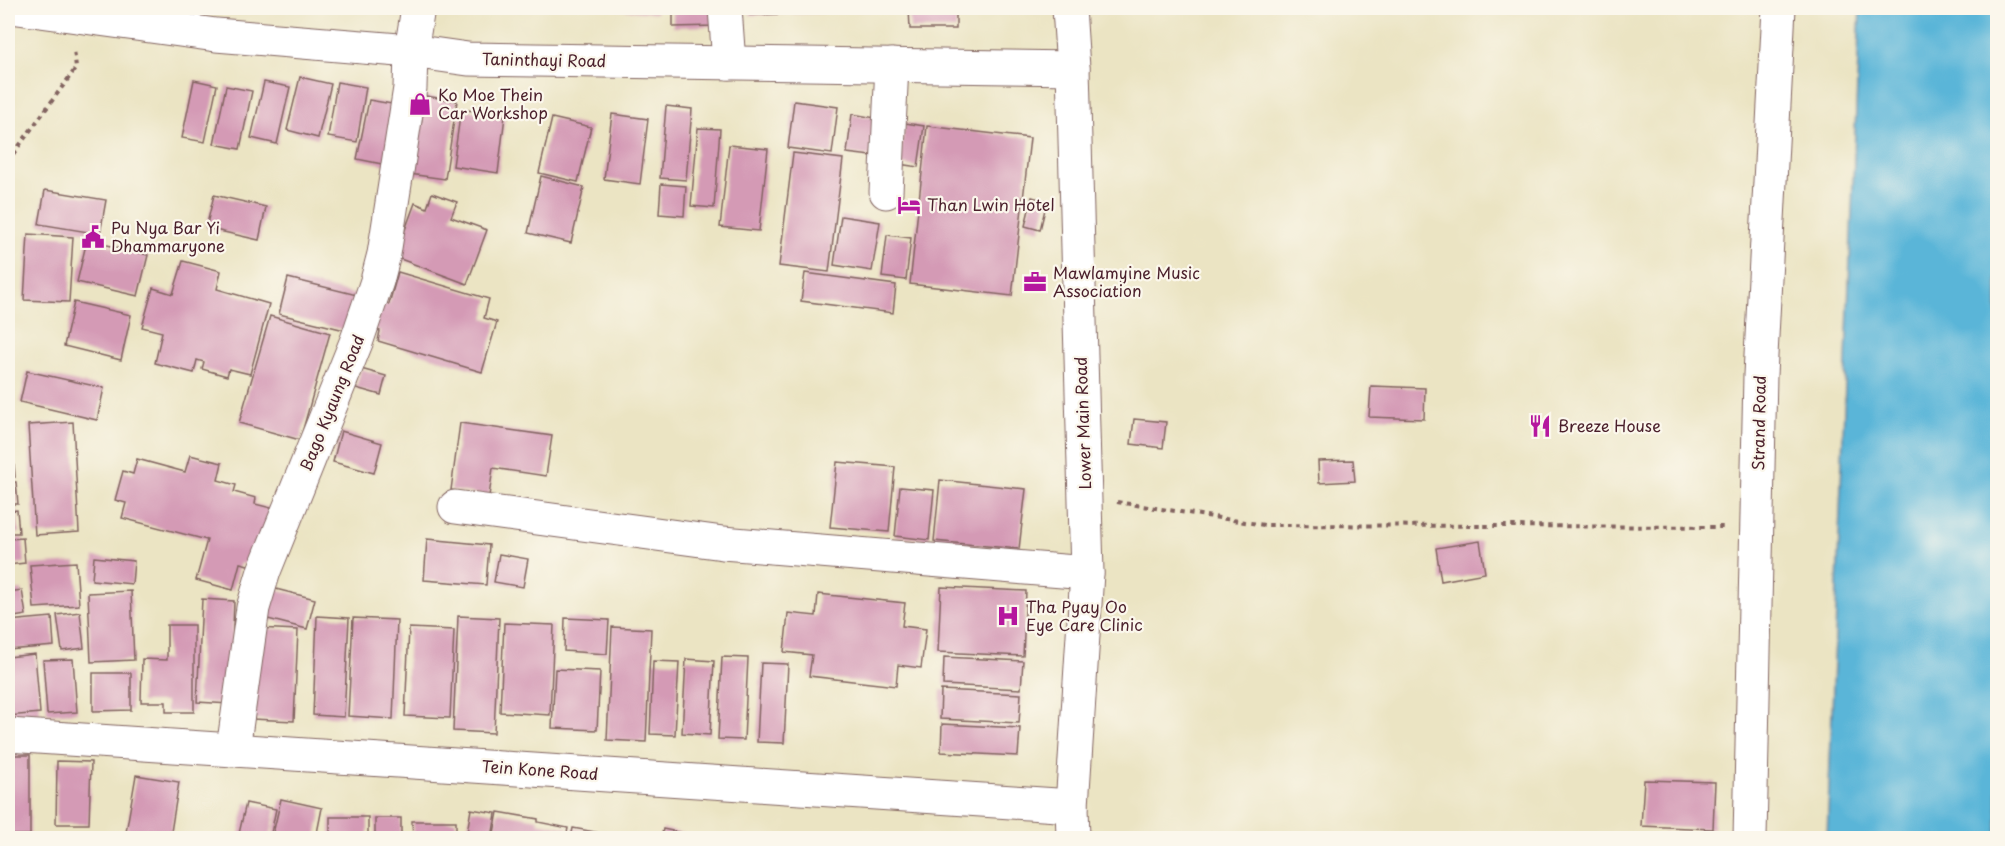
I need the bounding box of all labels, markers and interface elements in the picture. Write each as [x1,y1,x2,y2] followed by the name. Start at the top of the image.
[482,46,606,72] street label: Taninthayi Road
[438,82,548,124] place label: Ko Moe Thein Car Workshop
[407,91,433,117] shop icon: Ko Moe Thein Car Workshop
[896,192,922,218] hotel icon: Than Lwin Hotel
[927,192,1055,216] place label: Than Lwin Hotel
[111,215,225,257] place label: Pu Nya Bar Yi Dhammaryone
[80,224,106,250] public building icon: Pu Nya Bar Yi Dhammaryone
[1053,260,1200,302] place label: Mawlamyine Music Association
[1022,269,1048,295] office icon: Mawlamyine Music Association
[293,331,369,475] street label: Bago Kyaung Road
[1068,356,1096,490] street label: Lower Main Road
[1745,375,1771,471] street label: Strand Road
[1527,413,1553,439] restaurant icon: Breeze House
[1558,413,1661,437] place label: Breeze House
[1026,594,1143,636] place label: Tha Pyay Oo Eye Care Clinic
[995,603,1021,629] hospital icon: Tha Pyay Oo Eye Care Clinic
[481,753,599,785] street label: Tein Kone Road

